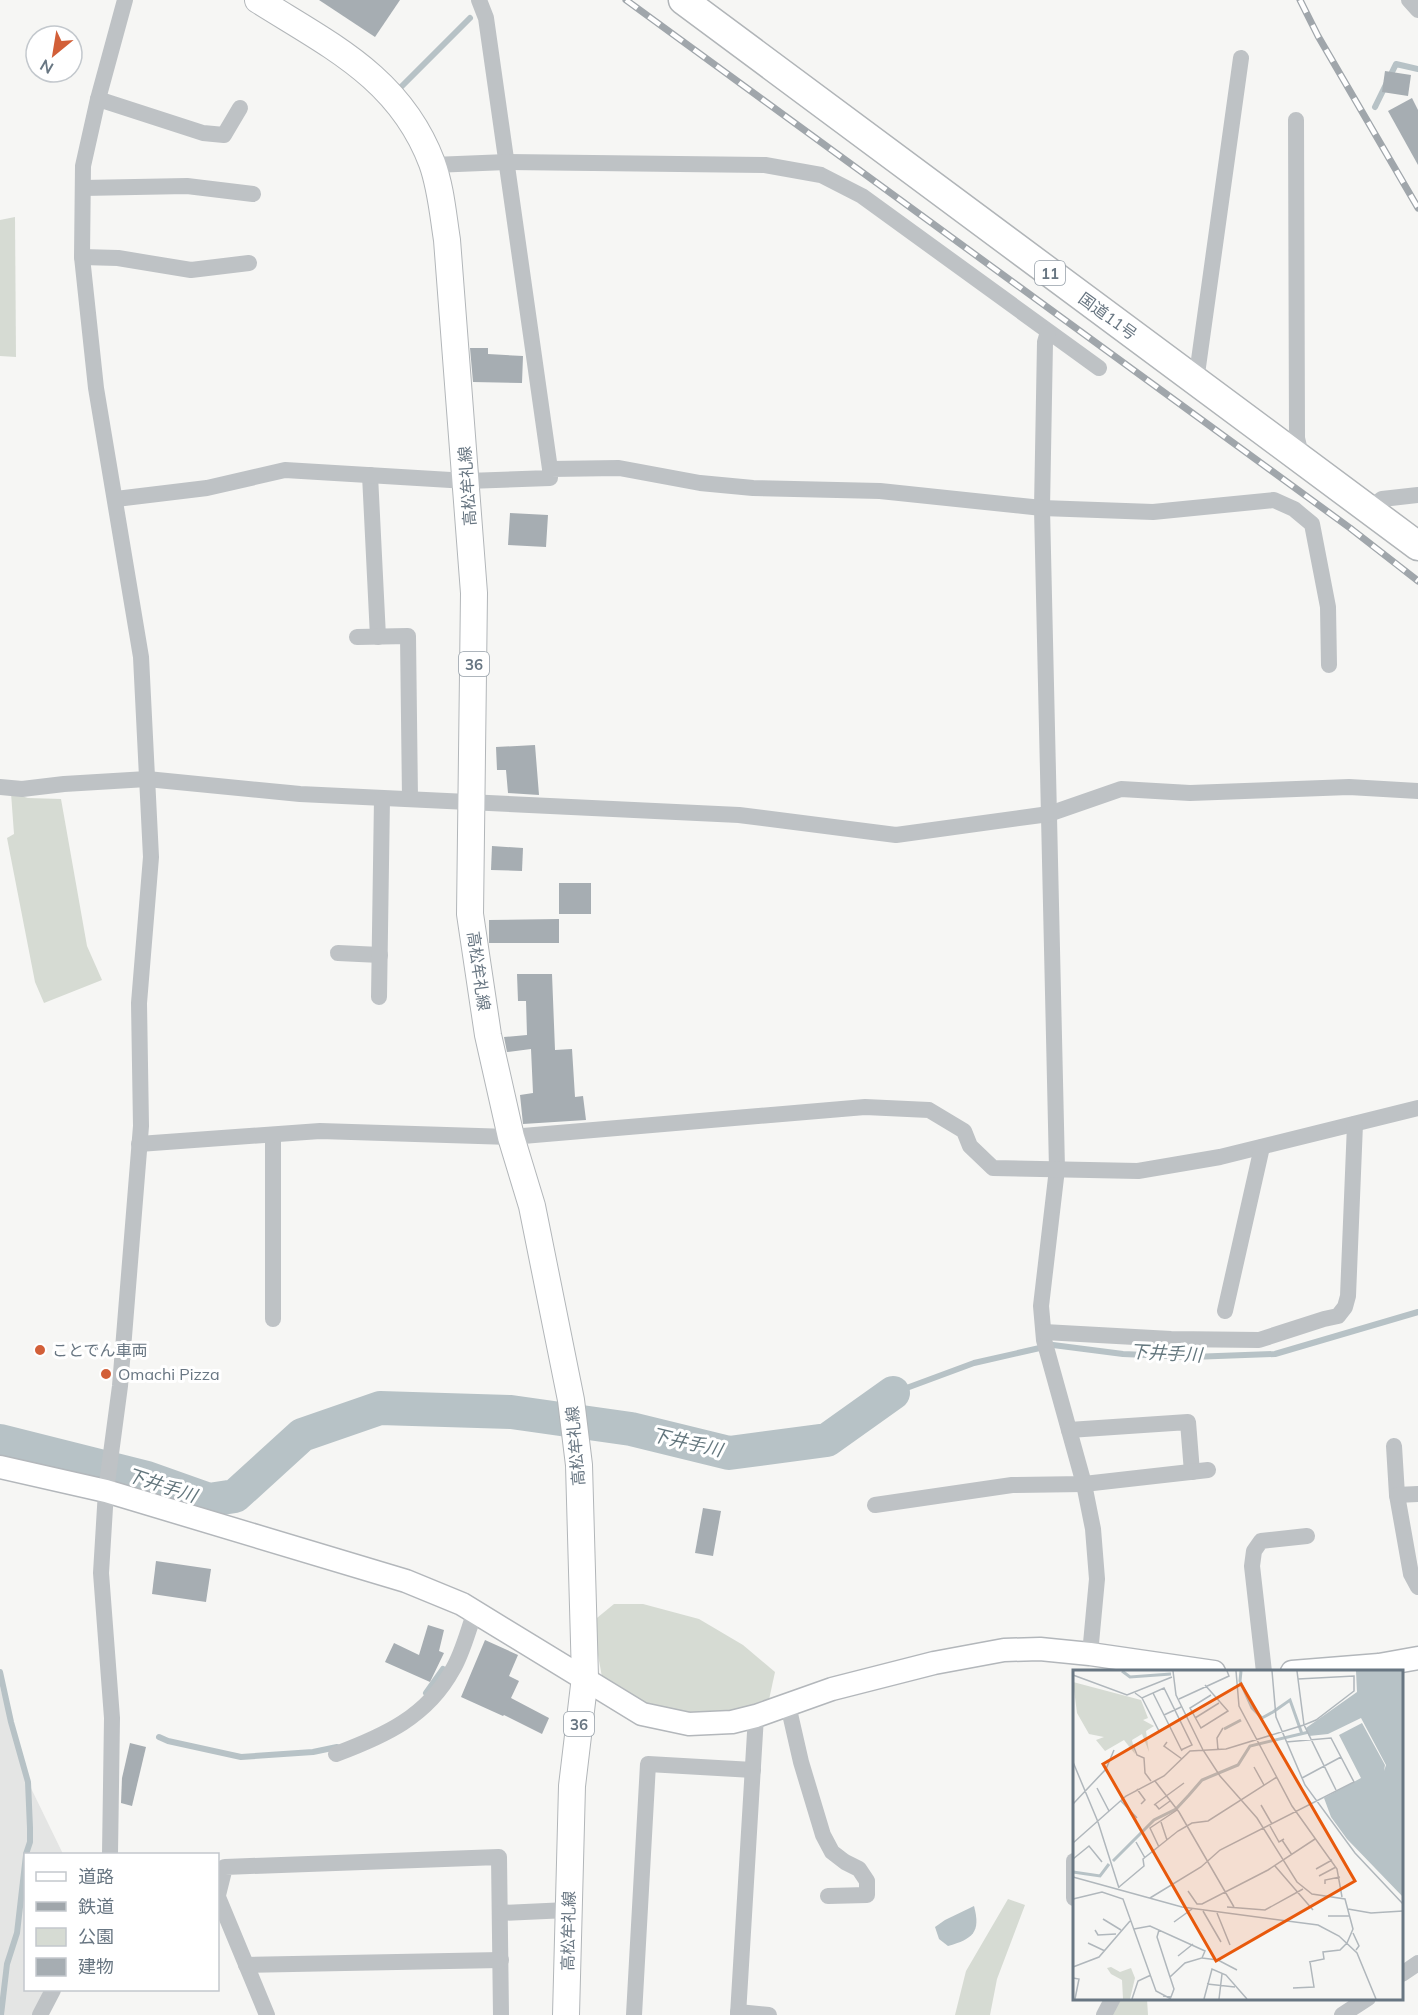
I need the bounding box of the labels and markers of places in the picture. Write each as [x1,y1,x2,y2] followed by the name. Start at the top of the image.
[52,1340,148,1360] place label: ことでん車両
[33,1343,47,1357] marker: ことでん車両
[118,1364,220,1384] place label: Omachi Pizza
[99,1367,113,1381] marker: Omachi Pizza

